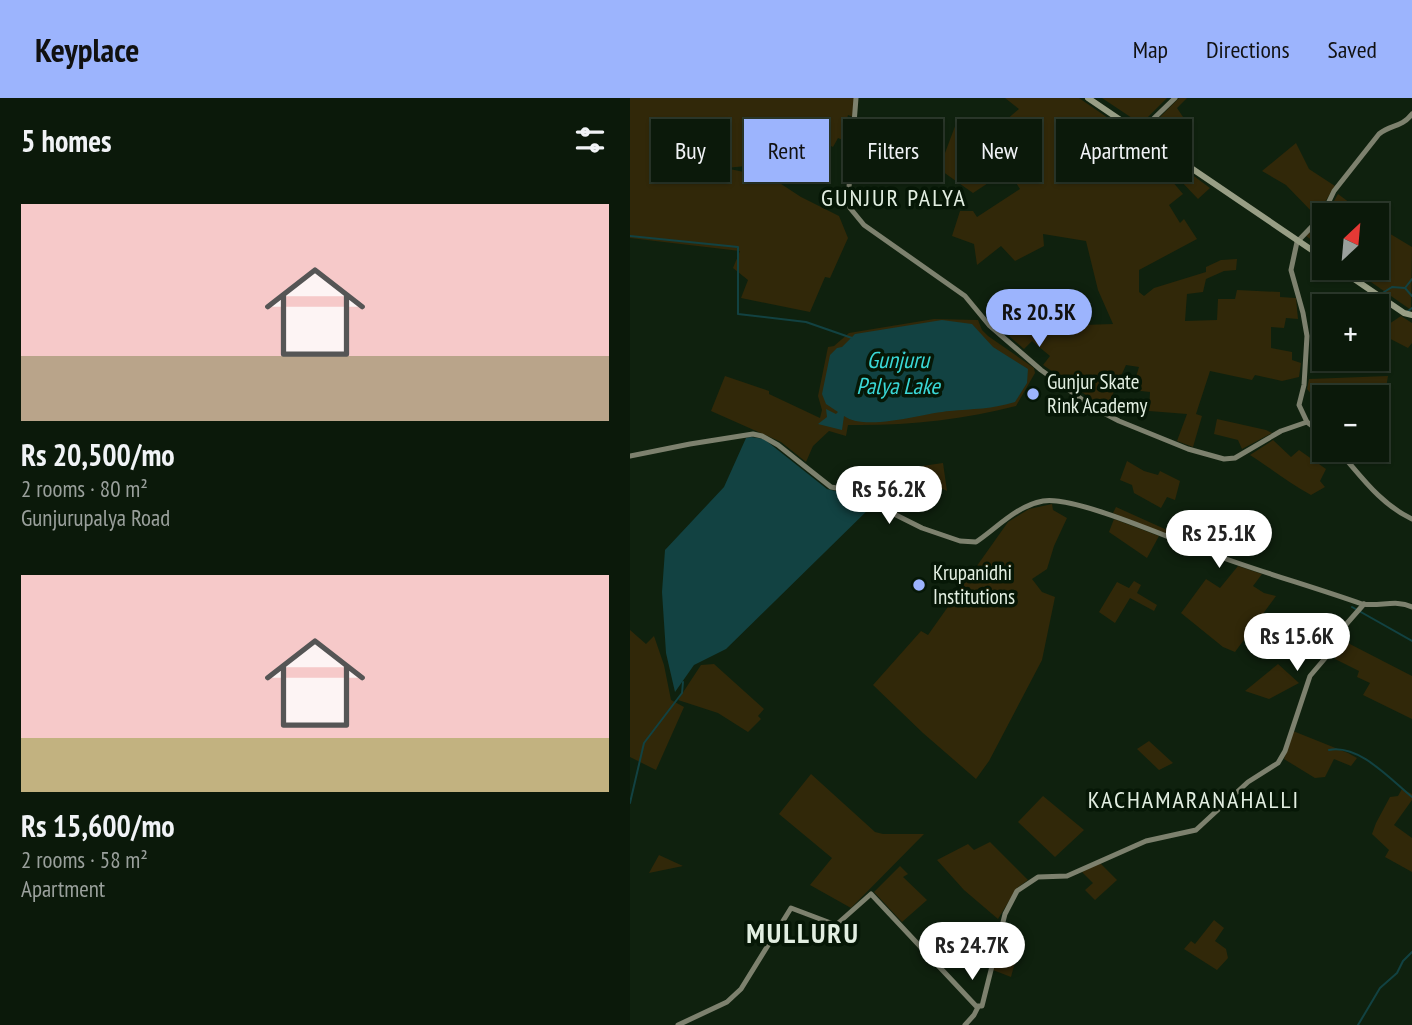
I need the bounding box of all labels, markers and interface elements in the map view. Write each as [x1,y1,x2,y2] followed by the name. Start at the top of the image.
[35,28,139,71] text: Keyplace
[1133,34,1168,65] text: Map
[1206,34,1290,65] text: Directions
[1328,34,1377,65] text: Saved
[651,119,730,182] chip: Buy
[744,119,829,182] chip: Rent
[843,119,943,182] chip: Filters
[957,119,1042,182] chip: New
[1056,119,1192,182] chip: Apartment
[21,121,112,160] text: 5 homes
[571,121,609,159] icon: filters
[821,182,967,213] district label: GUNJUR PALYA
[1312,203,1390,280] north arrow
[1312,203,1389,462] map controls
[252,249,378,375] icon: home
[967,289,1111,349] pin: Rs 20.5K
[1312,294,1389,371] button: +
[1002,297,1076,326] text: Rs 20.5K
[856,345,941,400] water label: Gunjuru Palya Lake
[1047,368,1147,419] place label: Gunjur Skate Rink Academy
[1312,385,1389,462] button: −
[1025,386,1041,402] marker: Gunjur Skate Rink Academy
[21,435,175,474] text: Rs 20,500/mo
[817,466,961,526] pin: Rs 56.2K
[21,474,148,503] text: 2 rooms · 80 m²
[852,474,926,503] text: Rs 56.2K
[21,503,170,532] text: Gunjurupalya Road
[1147,510,1291,570] pin: Rs 25.1K
[1182,518,1256,547] text: Rs 25.1K
[933,559,1015,610] place label: Krupanidhi Institutions
[911,577,927,593] marker: Krupanidhi Institutions
[1225,614,1369,673] pin: Rs 15.6K
[252,620,378,746] icon: home
[1260,621,1334,650] text: Rs 15.6K
[1088,784,1300,815] district label: KACHAMARANAHALLI
[21,806,175,845] text: Rs 15,600/mo
[21,845,148,874] text: 2 rooms · 58 m²
[21,874,105,903] text: Apartment
[746,914,860,951] district label: MULLURU
[900,922,1044,982] pin: Rs 24.7K
[935,930,1009,959] text: Rs 24.7K

